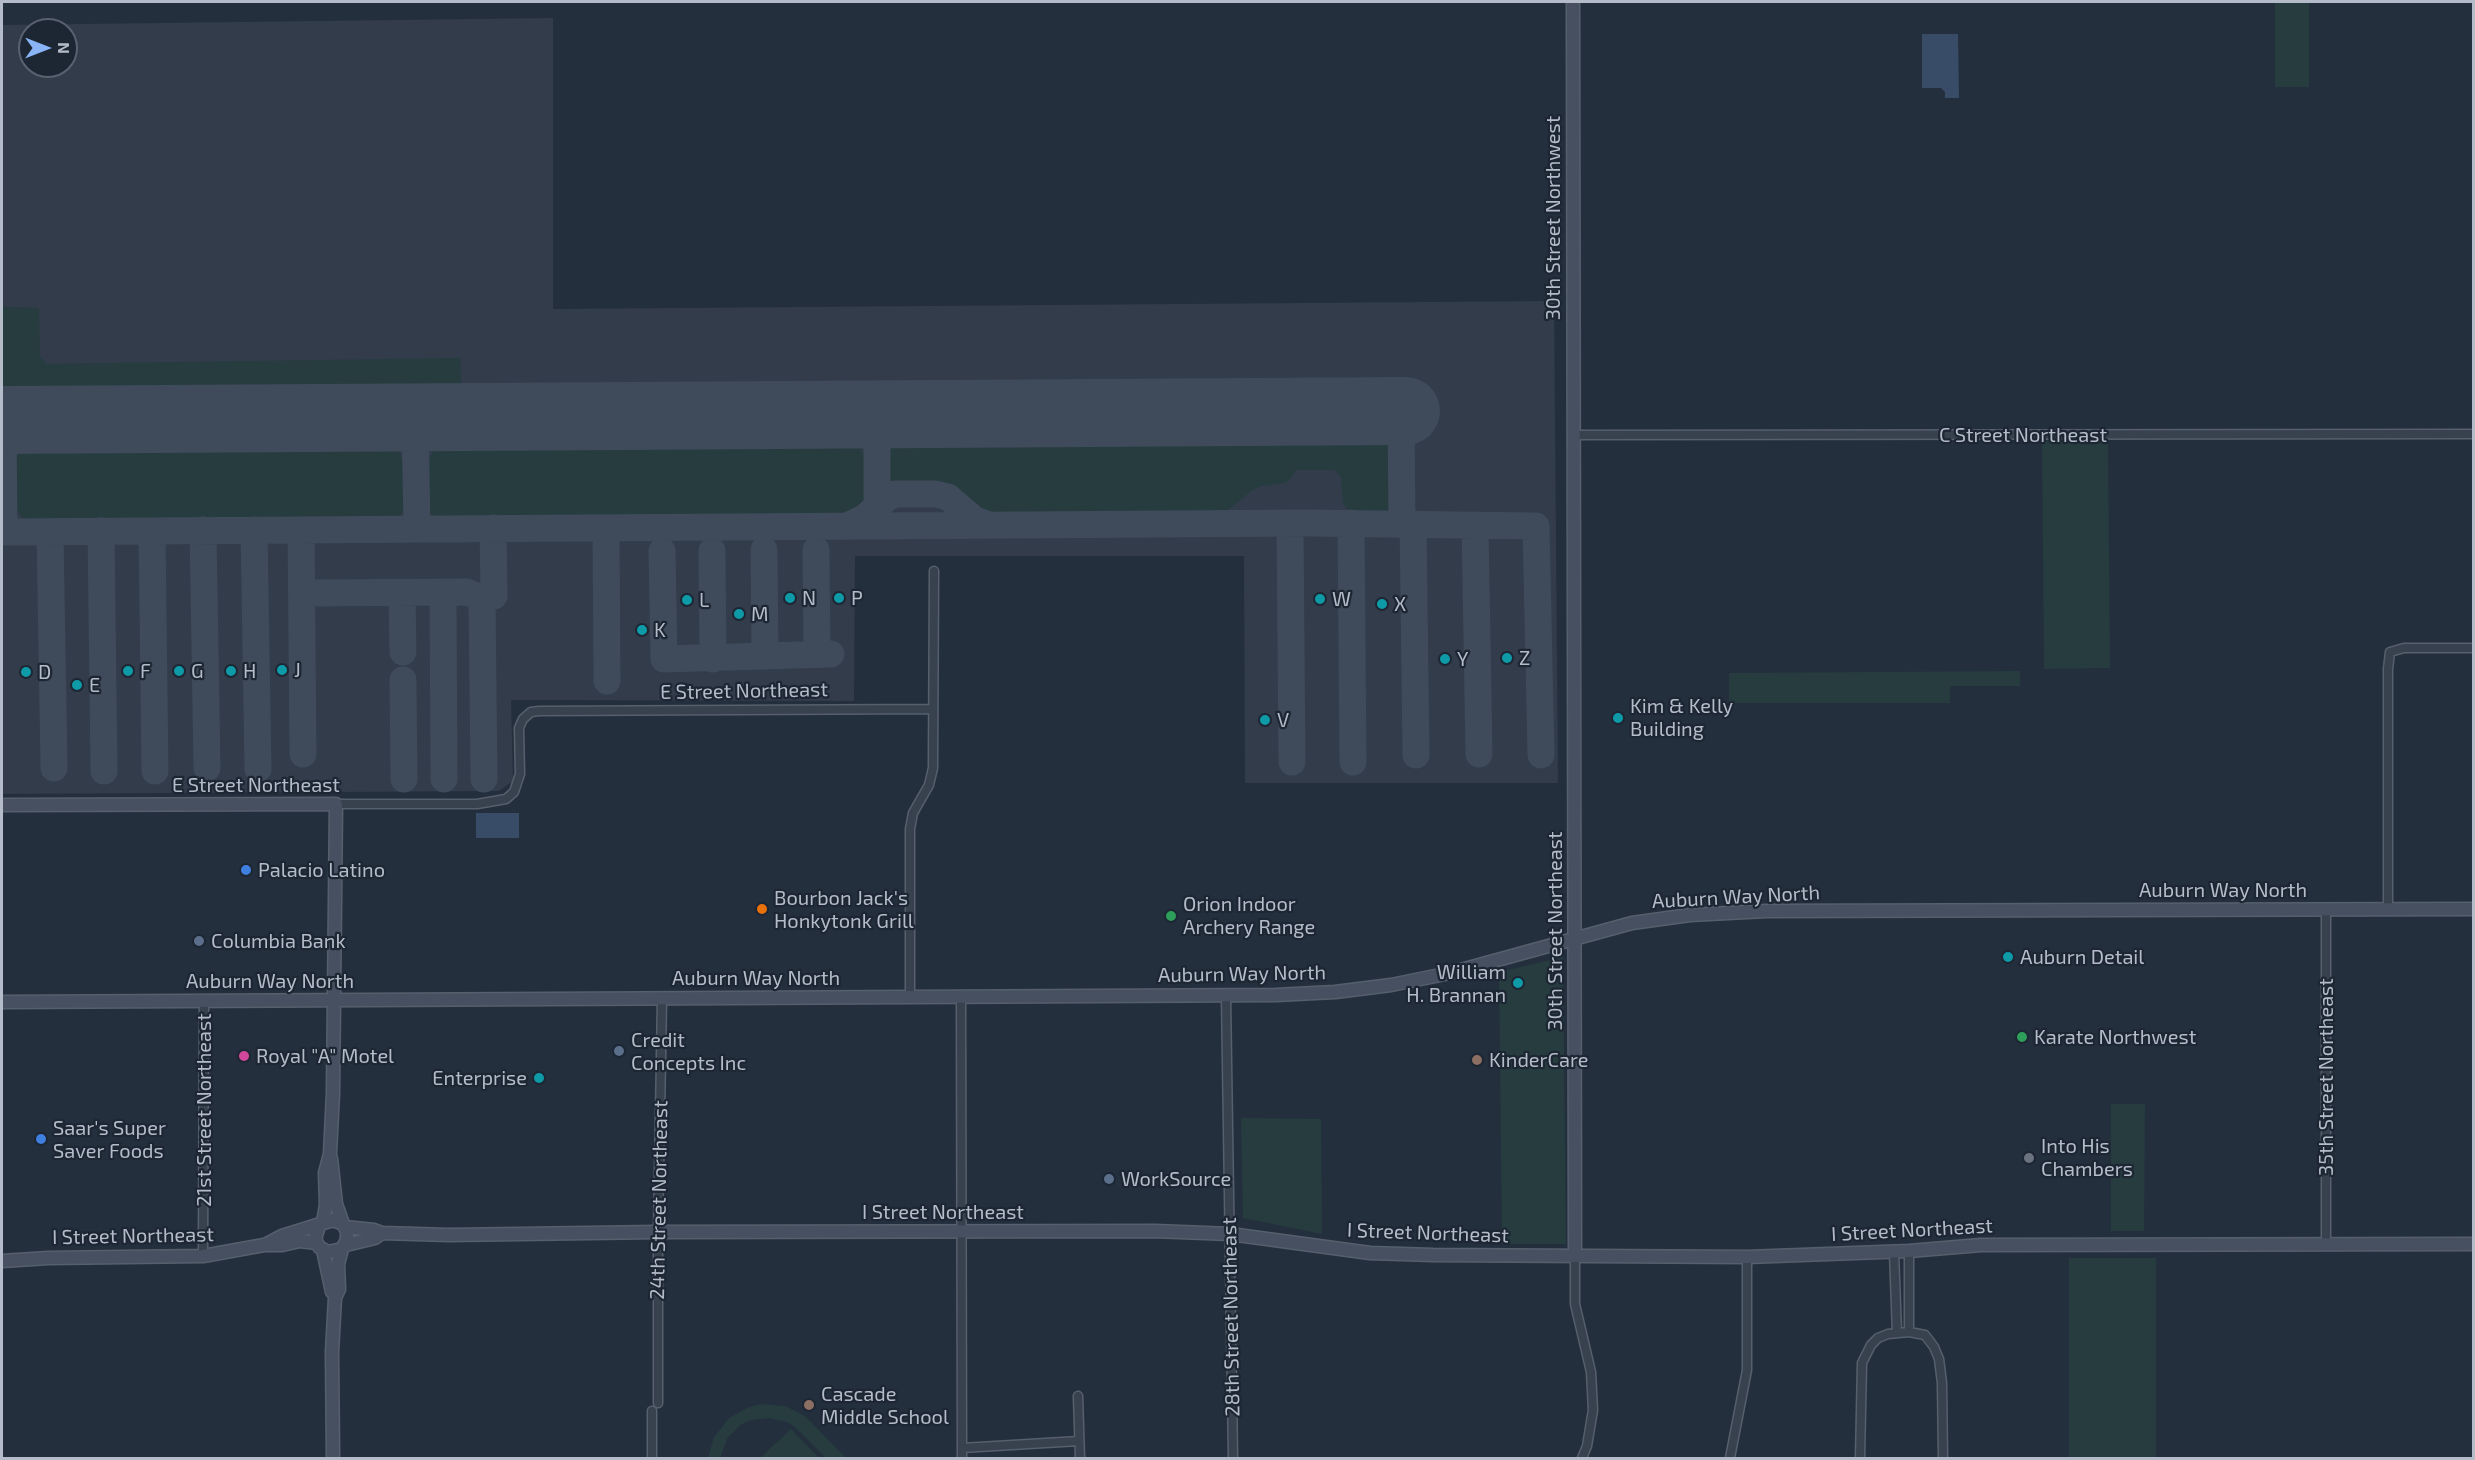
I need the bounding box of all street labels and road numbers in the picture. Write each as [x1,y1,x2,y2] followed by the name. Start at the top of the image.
[1541,116,1565,320] street label: 30th Street Northwest
[1939,423,2107,447] street label: C Street Northeast
[660,678,828,704] street label: E Street Northeast
[172,773,340,797] street label: E Street Northeast
[1543,831,1567,1031] street label: 30th Street Northeast
[2139,878,2307,902] street label: Auburn Way North
[1651,881,1821,913] street label: Auburn Way North
[1158,961,1326,987] street label: Auburn Way North
[672,966,840,990] street label: Auburn Way North
[186,969,354,993] street label: Auburn Way North
[2314,978,2338,1176] street label: 35th Street Northeast
[192,1013,216,1207] street label: 21st Street Northeast
[645,1100,673,1300] street label: 24th Street Northeast
[862,1200,1024,1224] street label: I Street Northeast
[1831,1214,1993,1246] street label: I Street Northeast
[1217,1217,1245,1417] street label: 28th Street Northeast
[1347,1218,1509,1248] street label: I Street Northeast
[52,1223,214,1249] street label: I Street Northeast

